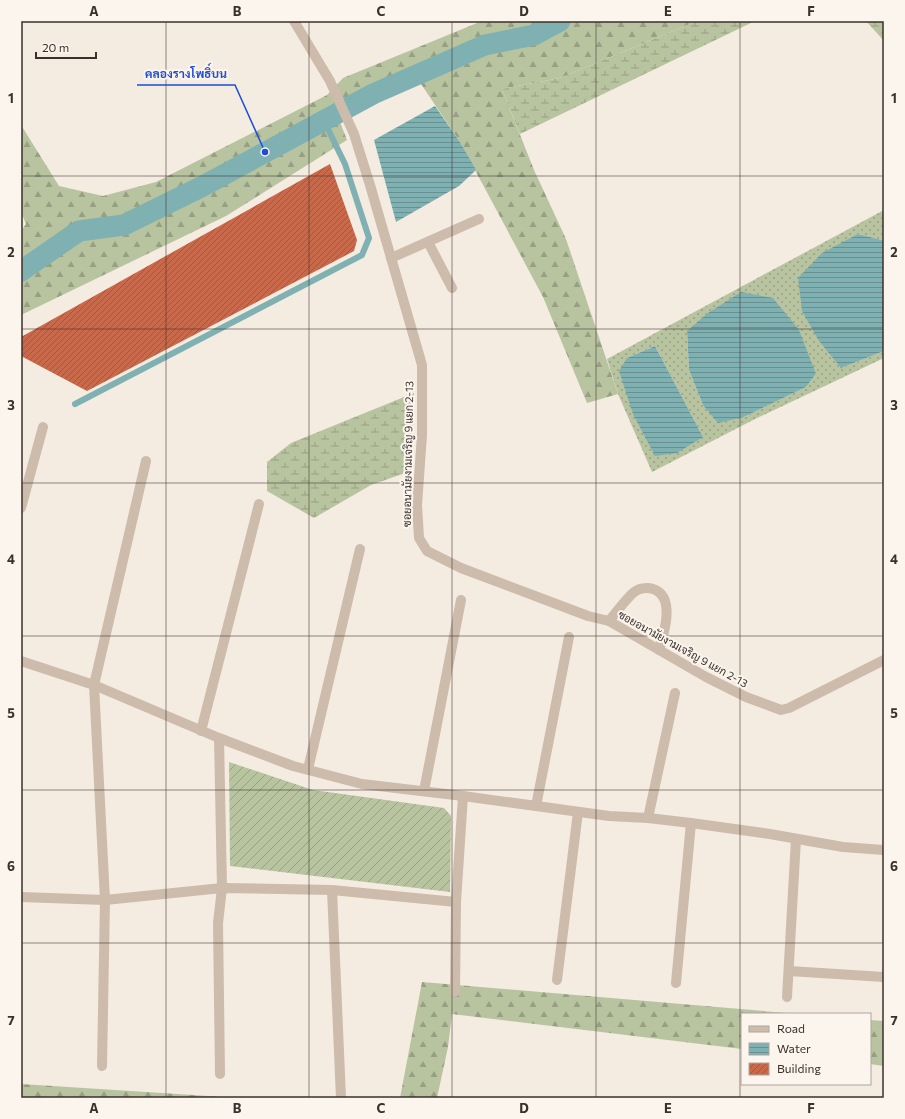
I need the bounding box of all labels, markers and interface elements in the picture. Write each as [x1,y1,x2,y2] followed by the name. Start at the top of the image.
[89,3,99,19] text: A
[233,3,242,19] text: B
[377,3,386,19] text: C
[519,3,529,19] text: D
[664,3,672,19] text: E
[807,3,815,19] text: F
[36,34,96,60] scale bar
[42,40,69,54] text: 20 m
[137,61,235,85] callout: คลองรางโพธิ์บน
[145,62,227,80] text: คลองรางโพธิ์บน
[8,90,14,106] text: 1
[891,90,897,106] text: 1
[7,244,15,260] text: 2
[890,244,898,260] text: 2
[400,381,416,527] street label: ซอยอนามัยงามเจริญ 9 แยก 2-13
[7,397,15,413] text: 3
[890,397,898,413] text: 3
[7,551,15,567] text: 4
[890,551,898,567] text: 4
[616,607,750,691] street label: ซอยอนามัยงามเจริญ 9 แยก 2-13
[7,705,15,721] text: 5
[890,705,898,721] text: 5
[7,858,15,874] text: 6
[890,858,898,874] text: 6
[7,1012,15,1028] text: 7
[890,1012,898,1028] text: 7
[741,1013,871,1085] legend
[777,1021,805,1035] text: Road
[777,1041,811,1055] text: Water
[777,1061,821,1075] text: Building
[89,1100,99,1116] text: A
[233,1100,242,1116] text: B
[377,1100,386,1116] text: C
[519,1100,529,1116] text: D
[664,1100,672,1116] text: E
[807,1100,815,1116] text: F

